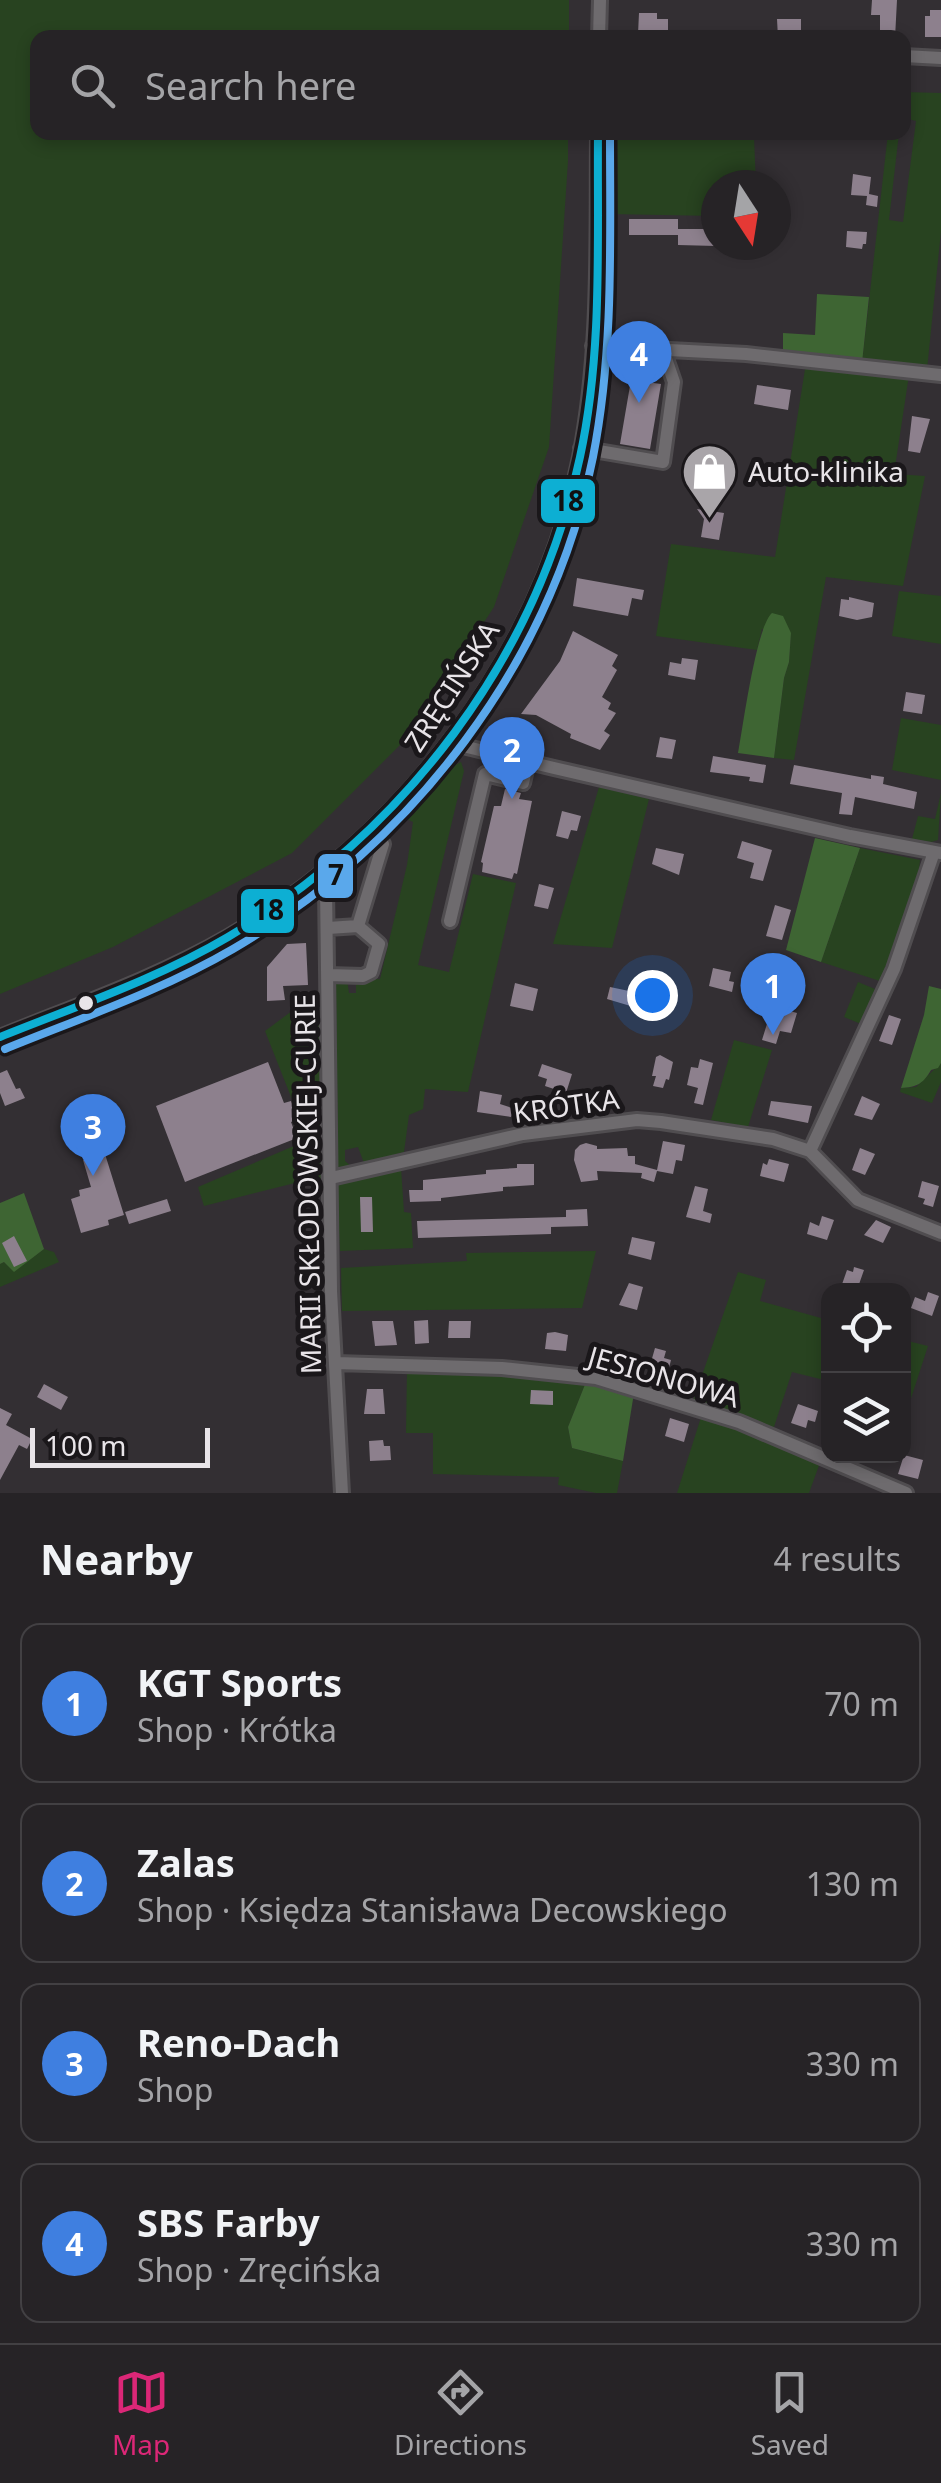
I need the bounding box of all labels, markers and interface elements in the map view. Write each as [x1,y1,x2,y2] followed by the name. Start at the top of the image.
[30,30,911,140] search box
[65,58,120,113] icon: search
[145,59,356,111] text: Search here
[701,170,791,260] north arrow
[606,320,672,403] pin: 4
[679,441,739,520] shop icon: Auto-klinika
[748,452,904,490] place label: Auto-klinika
[539,477,597,525] line badge: 18
[552,481,584,519] text: 18
[395,613,507,758] street label: ZRĘCIŃSKA
[480,716,544,799] pin: 2
[316,852,355,900] line badge: 7
[328,855,344,893] text: 7
[239,887,296,935] line badge: 18
[252,890,284,928] text: 18
[740,952,806,1035] pin: 1
[627,970,678,1021] your location
[76,993,96,1013] unlabelled marker
[285,993,329,1375] street label: MARII SKŁODOWSKIEJ-CURIE
[511,1079,622,1131] street label: KRÓTKA
[61,1094,126,1176] pin: 3
[821,1283,911,1463] map controls
[821,1283,911,1373] button: locate
[581,1335,744,1416] street label: JESIONOWA
[821,1373,911,1463] button: layers
[30,1423,210,1468] scale bar
[45,1426,127,1464] text: 100 m
[40,1530,193,1587] text: Nearby
[774,1537,901,1580] text: 4 results
[137,1656,342,1708] text: KGT Sports
[65,1682,84,1725] text: 1
[824,1682,899,1725] text: 70 m
[137,1708,337,1751] text: Shop · Krótka
[137,1836,235,1888] text: Zalas
[65,1862,84,1905] text: 2
[806,1862,899,1905] text: 130 m
[137,1888,728,1931] text: Shop · Księdza Stanisława Decowskiego
[137,2016,340,2068] text: Reno-Dach
[65,2042,84,2085] text: 3
[806,2042,899,2085] text: 330 m
[137,2068,213,2111] text: Shop
[137,2196,320,2248] text: SBS Farby
[65,2222,84,2265] text: 4
[806,2222,899,2265] text: 330 m
[137,2248,381,2291] text: Shop · Zręcińska
[112,2365,170,2463] tab: Map
[394,2365,527,2463] tab: Directions
[751,2365,829,2463] tab: Saved

